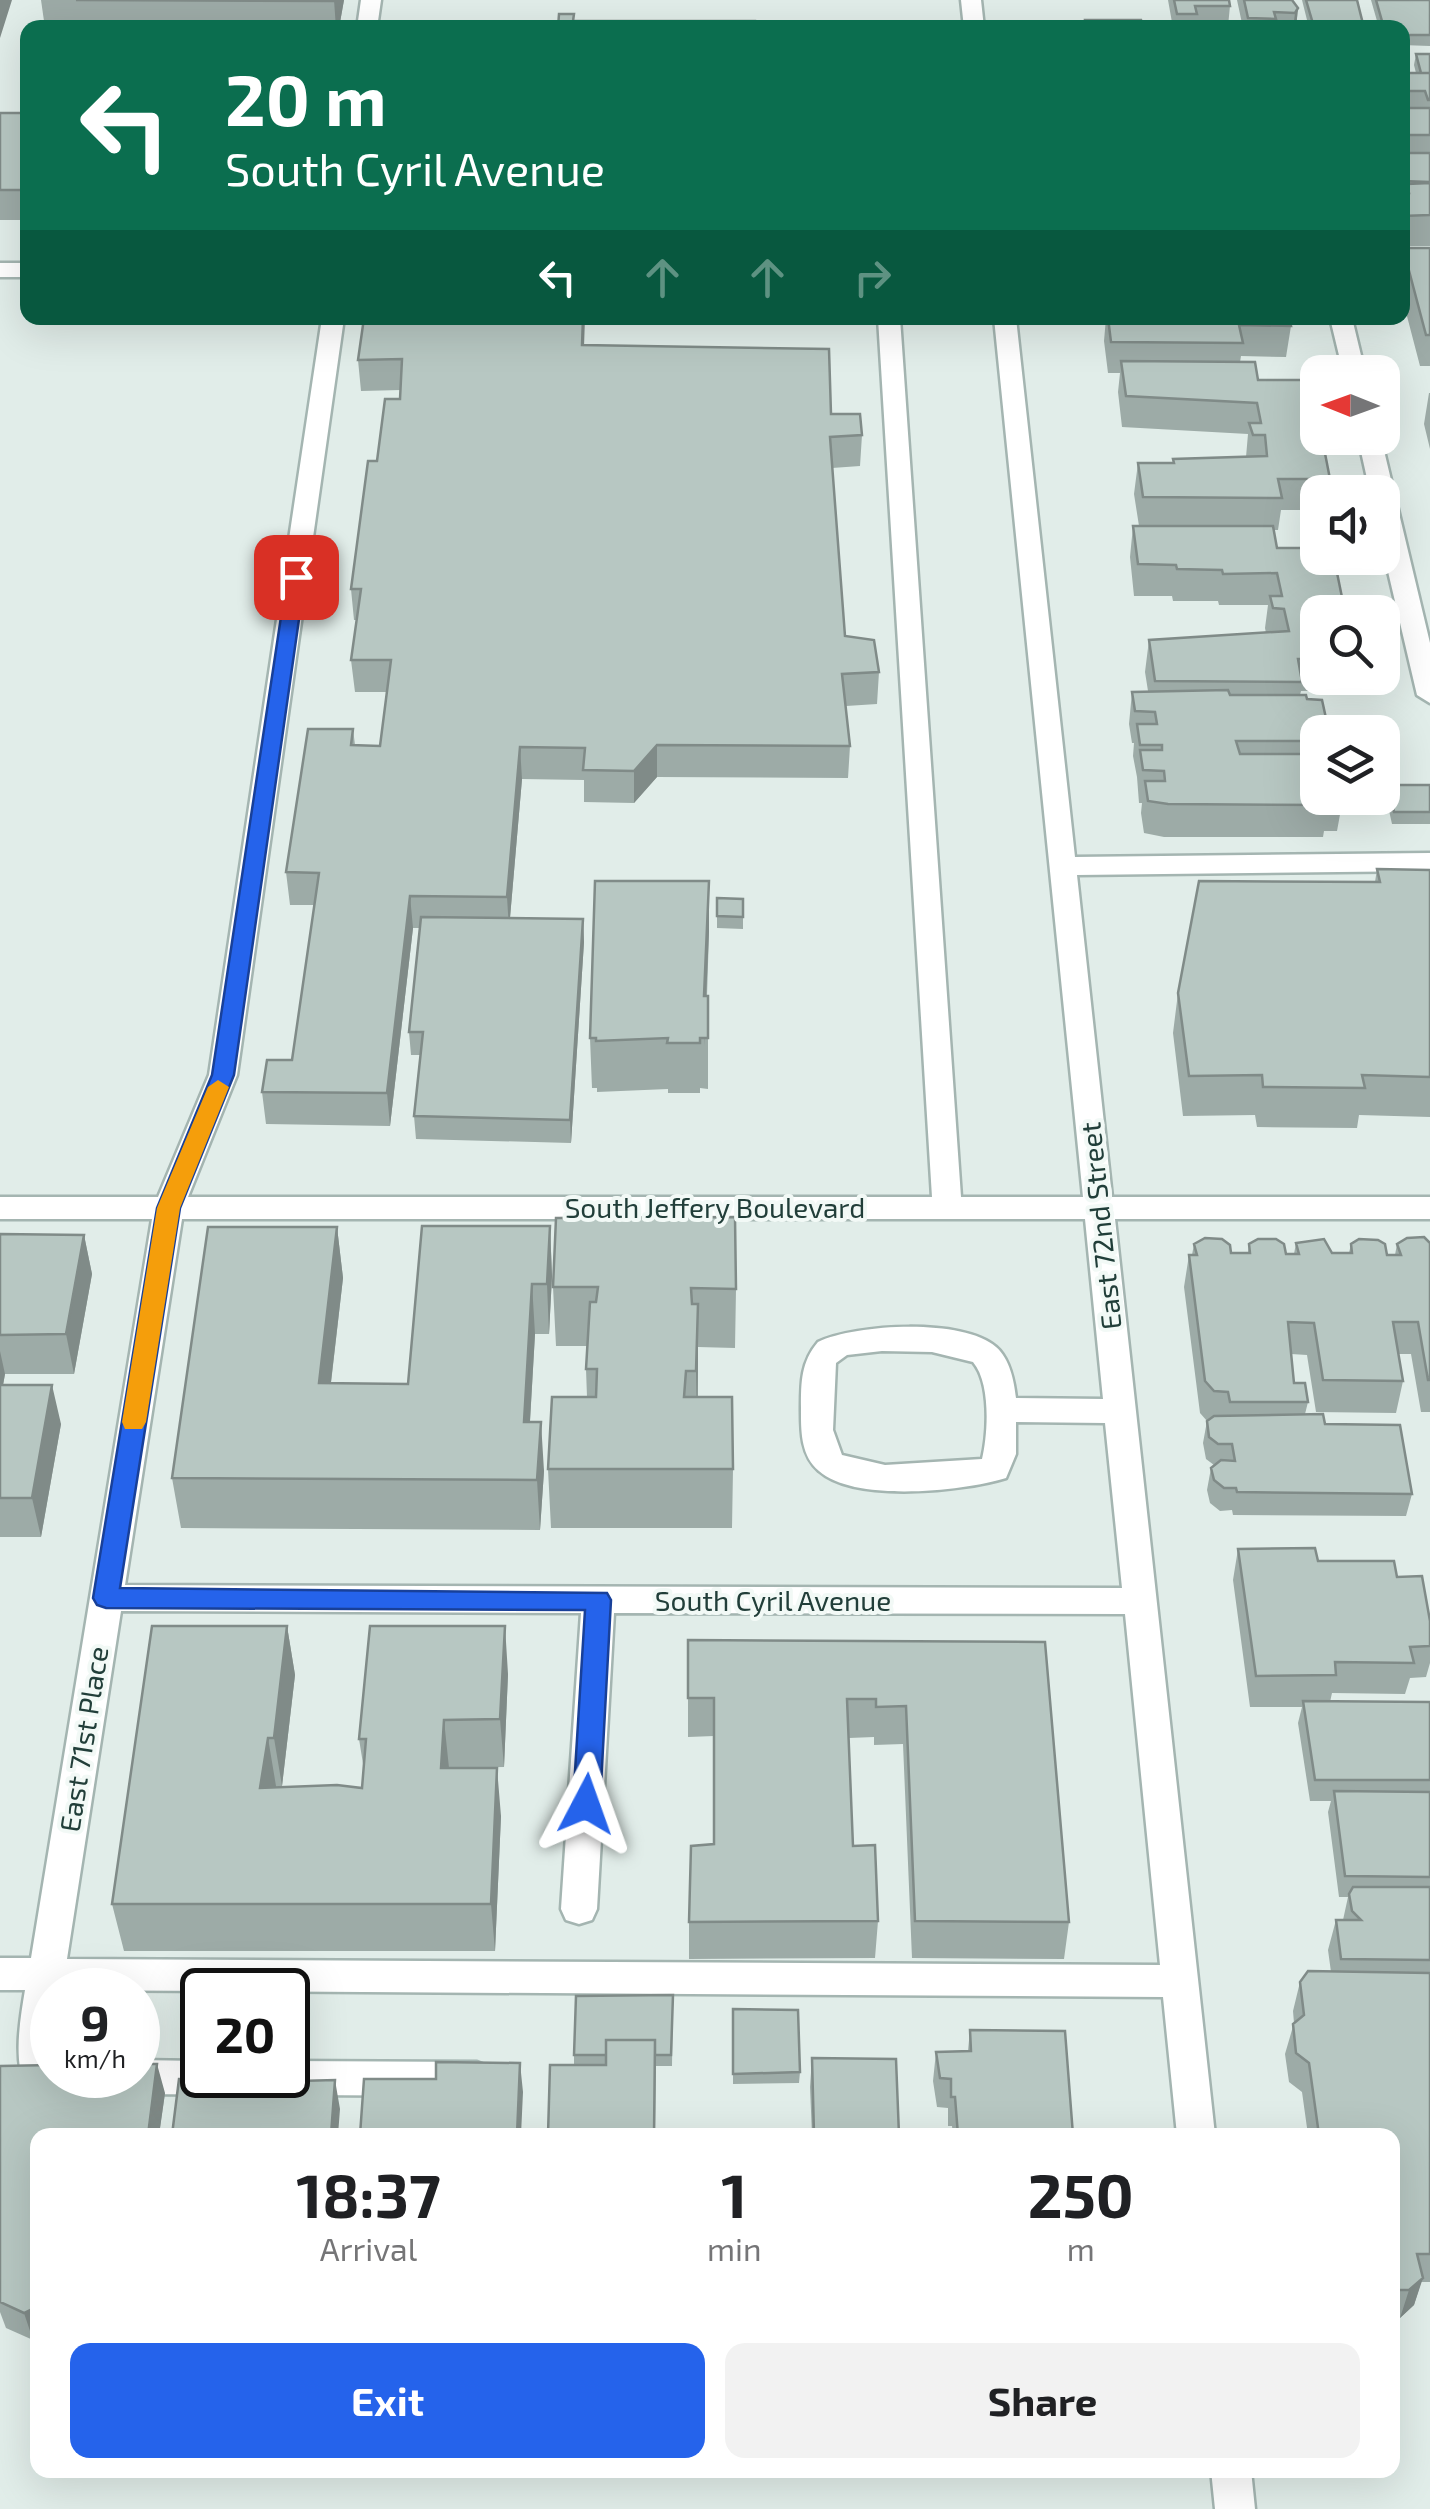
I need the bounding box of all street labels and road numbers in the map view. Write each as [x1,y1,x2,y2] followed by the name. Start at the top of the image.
[1072,1120,1128,1332] street label: East 72nd Street
[565,1190,865,1224] street label: South Jeffery Boulevard
[655,1583,891,1617] street label: South Cyril Avenue
[52,1644,114,1834] street label: East 71st Place

